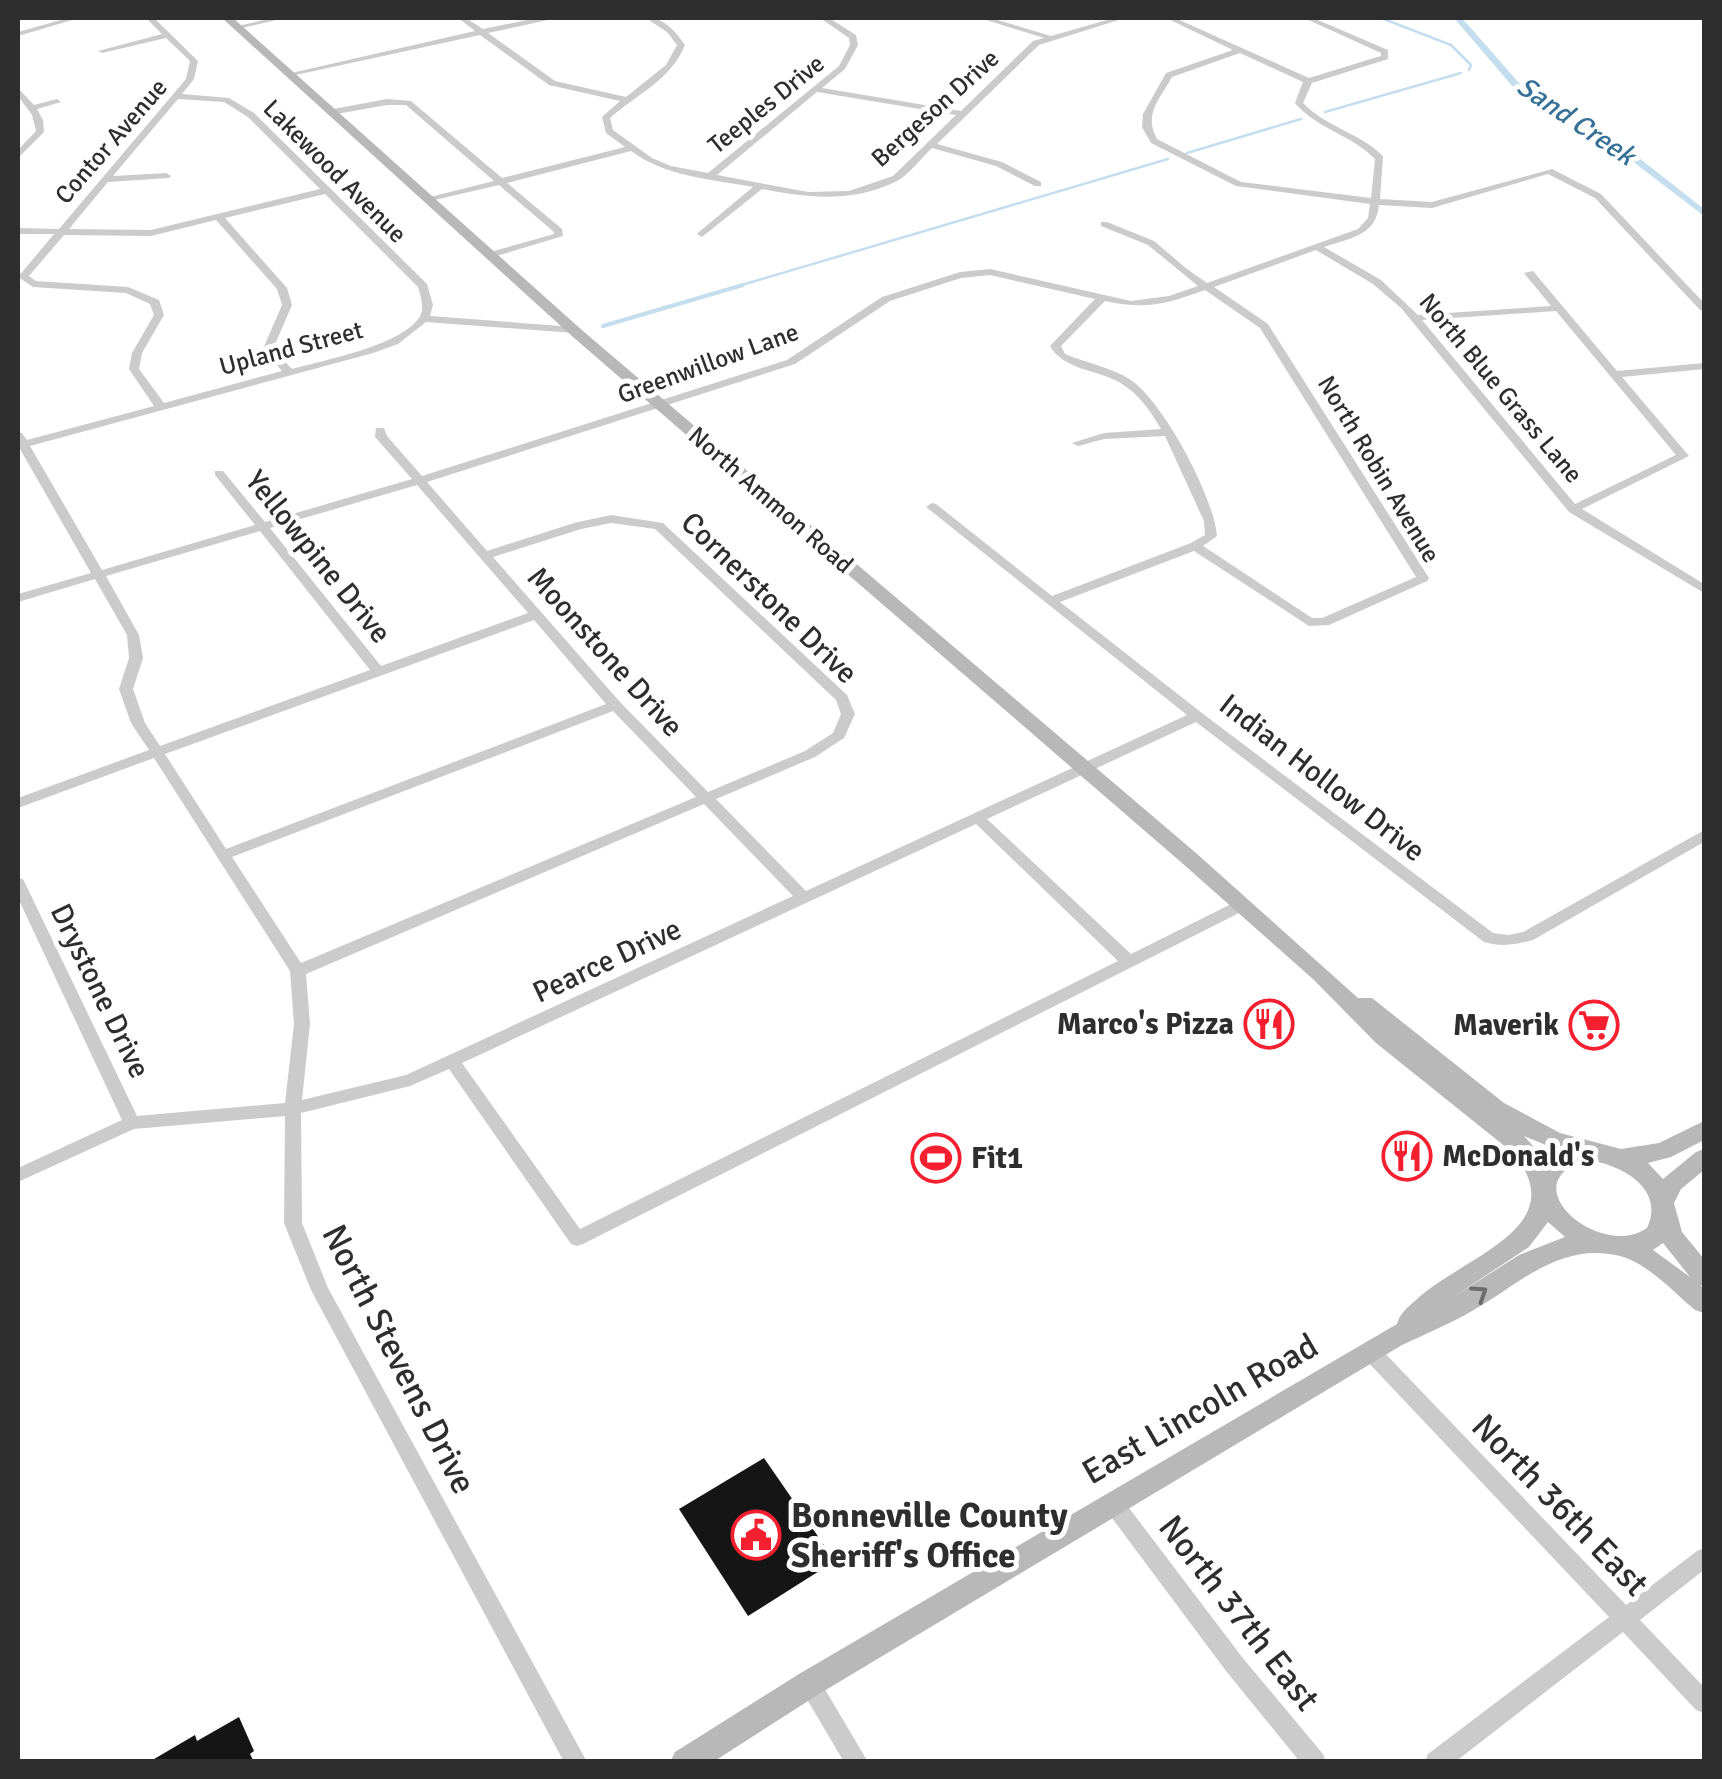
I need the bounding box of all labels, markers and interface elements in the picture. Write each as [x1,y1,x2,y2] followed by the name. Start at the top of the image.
[865,43,1005,173] street label: Bergeson Drive
[702,48,830,160] street label: Teeples Drive
[1511,69,1644,174] water label: Sand Creek
[48,72,174,210] street label: Contor Avenue
[257,93,413,249] street label: Lakewood Avenue
[1413,287,1589,489] street label: North Blue Grass Lane
[216,314,367,382] street label: Upland Street
[613,316,803,410] street label: Greenwillow Lane
[1311,370,1447,568] street label: North Robin Avenue
[682,420,860,580] street label: North Ammon Road
[237,463,399,651] street label: Yellowpine Drive
[673,504,865,692] street label: Cornerstone Drive
[519,559,691,745] street label: Moonstone Drive
[1212,686,1432,870] street label: Indian Hollow Drive
[42,898,158,1084] street label: Drystone Drive
[527,911,687,1011] street label: Pearce Drive
[1243,998,1295,1050] restaurant icon: Marco's Pizza
[1568,999,1620,1051] supermarket icon: Maverik
[1057,1006,1234,1043] place label: Marco's Pizza
[1453,1007,1559,1044] place label: Maverik
[1381,1130,1433,1182] restaurant icon: McDonald's
[910,1132,962,1184] sports icon: Fit1
[1442,1138,1594,1175] place label: McDonald's
[971,1140,1023,1177] place label: Fit1
[313,1217,485,1501] street label: North Stevens Drive
[1469,1287,1487,1306] one-way arrow
[1074,1324,1326,1494] street label: East Lincoln Road
[1462,1405,1658,1605] street label: North 36th East
[791,1494,1068,1577] place label: Bonneville County Sheriff's Office
[1149,1507,1329,1719] street label: North 37th East
[730,1509,782,1561] public building icon: Bonneville County Sheriff's Office

